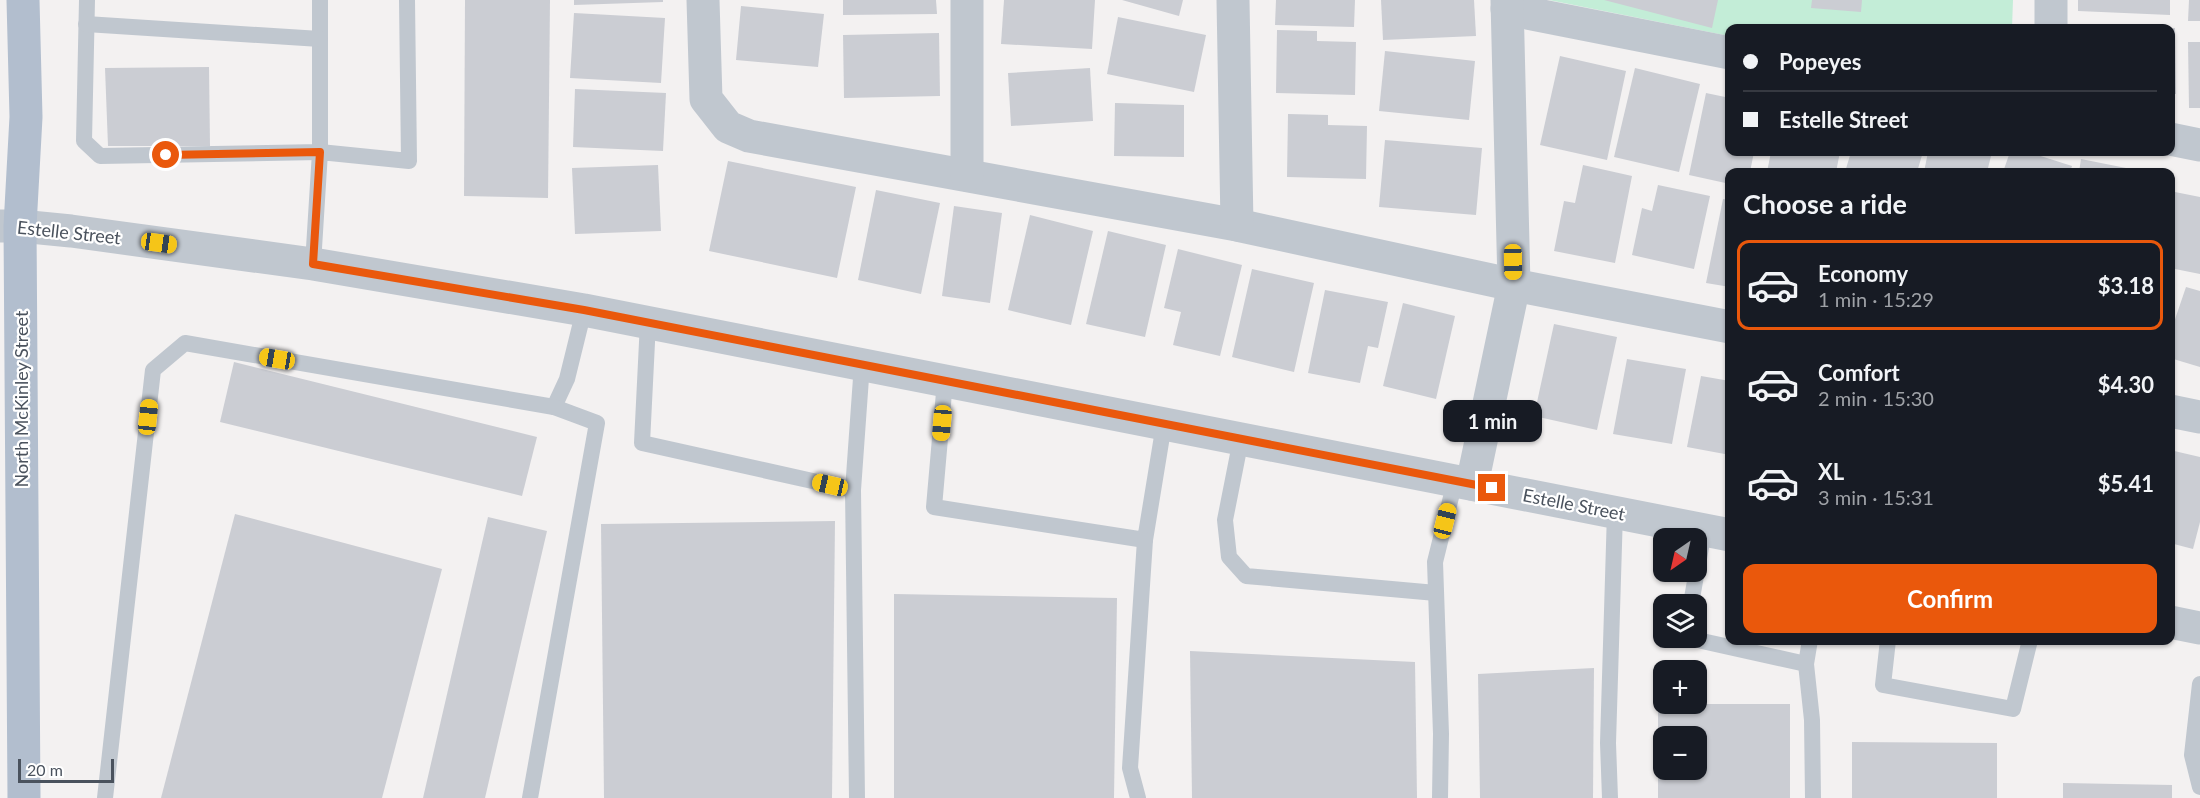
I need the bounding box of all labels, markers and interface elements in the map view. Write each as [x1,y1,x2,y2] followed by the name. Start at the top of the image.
[1779,48,1861,75] text: Popeyes
[1779,106,1908,133] text: Estelle Street
[152,141,179,168] route start
[1743,187,1907,220] text: Choose a ride
[16,216,122,248] street label: Estelle Street
[140,232,178,254] car
[1504,244,1522,280] car
[1746,258,1800,312] icon: car
[1818,260,1908,287] text: Economy
[2098,272,2154,299] text: $3.18
[1818,287,1934,311] text: 1 min · 15:29
[10,310,32,487] street label: North McKinley Street
[258,347,296,371] car
[1746,357,1800,411] icon: car
[1818,359,1900,386] text: Comfort
[2098,371,2154,398] text: $4.30
[1818,386,1934,410] text: 2 min · 15:30
[137,398,159,436] car
[1442,401,1541,443] callout: 1 min
[931,404,953,442] car
[1468,409,1517,433] text: 1 min
[1746,456,1800,510] icon: car
[1818,458,1844,485] text: XL
[2098,470,2154,497] text: $5.41
[810,472,850,498] car
[1478,474,1505,501] route end
[1521,483,1628,525] street label: Estelle Street
[1818,485,1934,509] text: 3 min · 15:31
[1432,501,1458,541] car
[1653,528,1707,582] north arrow
[1653,528,1707,780] map controls
[1743,564,2157,633] button: Confirm
[1653,594,1707,648] button: layers
[1653,660,1707,714] button: +
[1653,726,1707,780] button: −
[18,756,114,784] scale bar
[27,760,63,779] text: 20 m

